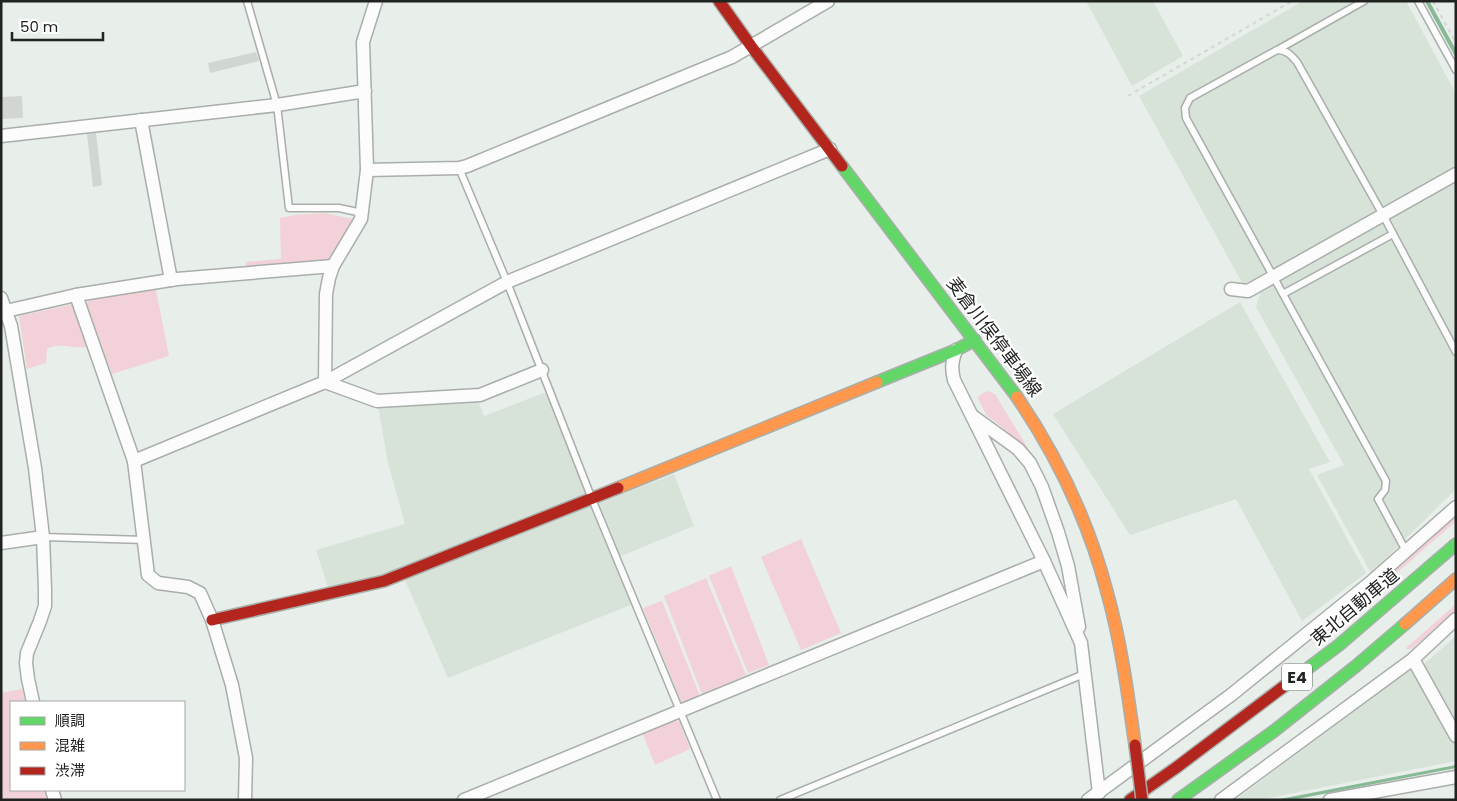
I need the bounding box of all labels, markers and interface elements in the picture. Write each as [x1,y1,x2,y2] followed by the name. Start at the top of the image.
[12,10,104,42] scale bar
[20,16,58,37] text: 50 m
[941,272,1048,402] street label: 麦倉川俣停車場線
[1305,562,1404,651] street label: 東北自動車道
[1282,664,1312,690] road number: E4
[10,701,185,791] legend
[55,710,85,731] text: 順調
[55,735,85,756] text: 混雑
[55,760,85,781] text: 渋滞

